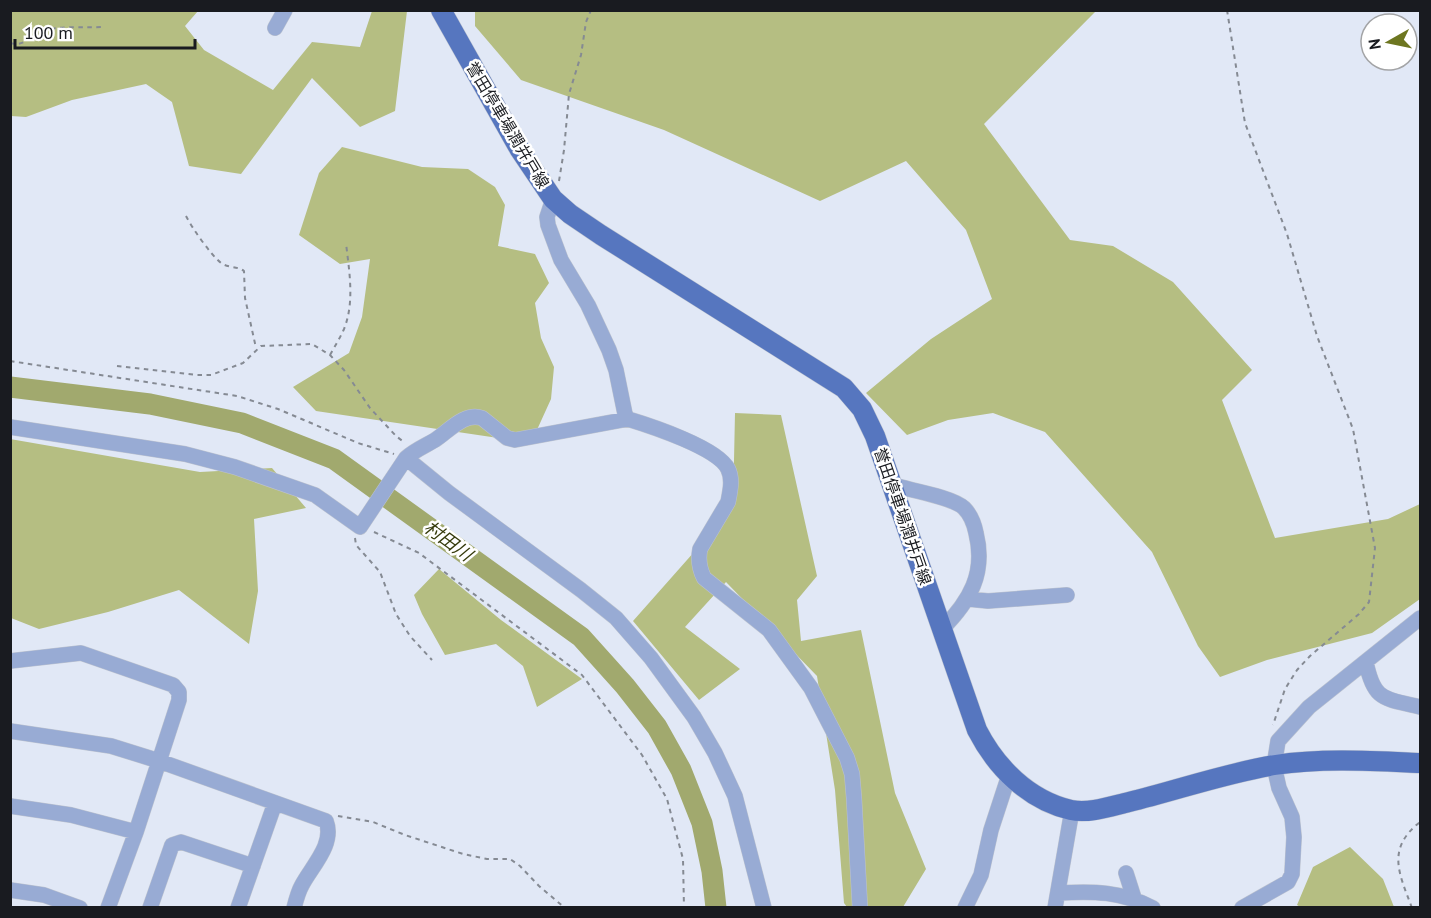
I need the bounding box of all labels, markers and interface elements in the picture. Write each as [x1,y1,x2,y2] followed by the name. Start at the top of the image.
[15,12,195,50] scale bar
[1359,12,1419,72] north arrow
[24,21,73,44] text: 100 m
[1363,38,1385,51] text: N
[462,58,554,192] street label: 誉田停車場潤井戸線
[870,445,936,587] street label: 誉田停車場潤井戸線
[420,515,479,567] water label: 村田川

